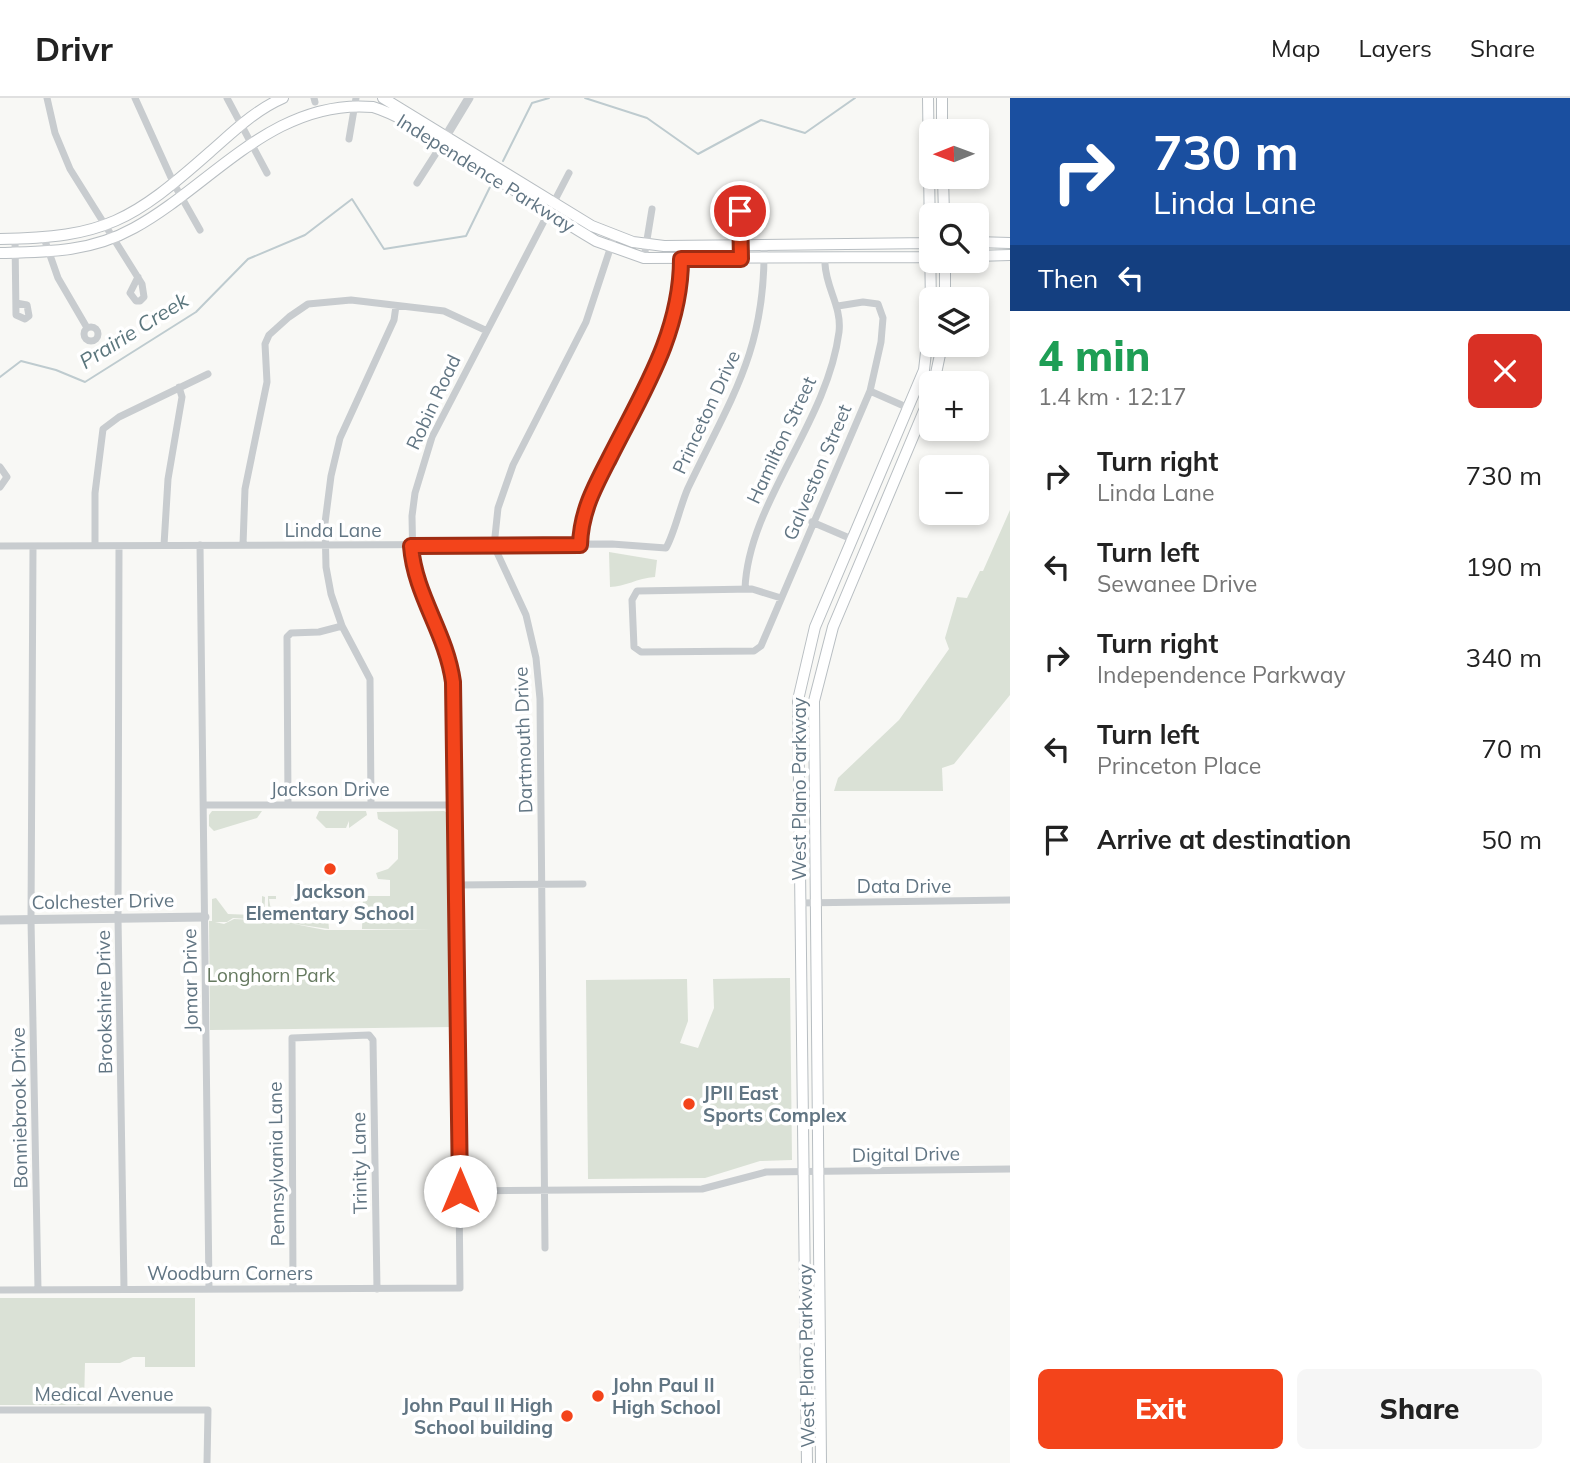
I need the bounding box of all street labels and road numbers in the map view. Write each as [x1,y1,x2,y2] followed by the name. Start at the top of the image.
[393,108,579,238] street label: Independence Parkway
[667,346,745,478] street label: Princeton Drive
[400,351,466,453] street label: Robin Road
[741,372,821,507] street label: Hamilton Street
[778,400,857,544] street label: Galveston Street
[285,518,382,542] street label: Linda Lane
[508,666,538,814] street label: Dartmouth Drive
[787,697,811,881] street label: West Plano Parkway
[271,777,389,801] street label: Jackson Drive
[857,874,951,898] street label: Data Drive
[32,888,174,914] street label: Colchester Drive
[177,928,203,1032] street label: Jomar Drive
[91,930,117,1074] street label: Brookshire Drive
[6,1027,32,1189] street label: Bonniebrook Drive
[263,1081,289,1247] street label: Pennsylvania Lane
[346,1112,372,1214] street label: Trinity Lane
[852,1141,960,1167] street label: Digital Drive
[147,1261,313,1285] street label: Woodburn Corners
[792,1264,820,1448] street label: West Plano Parkway
[35,1382,173,1406] street label: Medical Avenue

